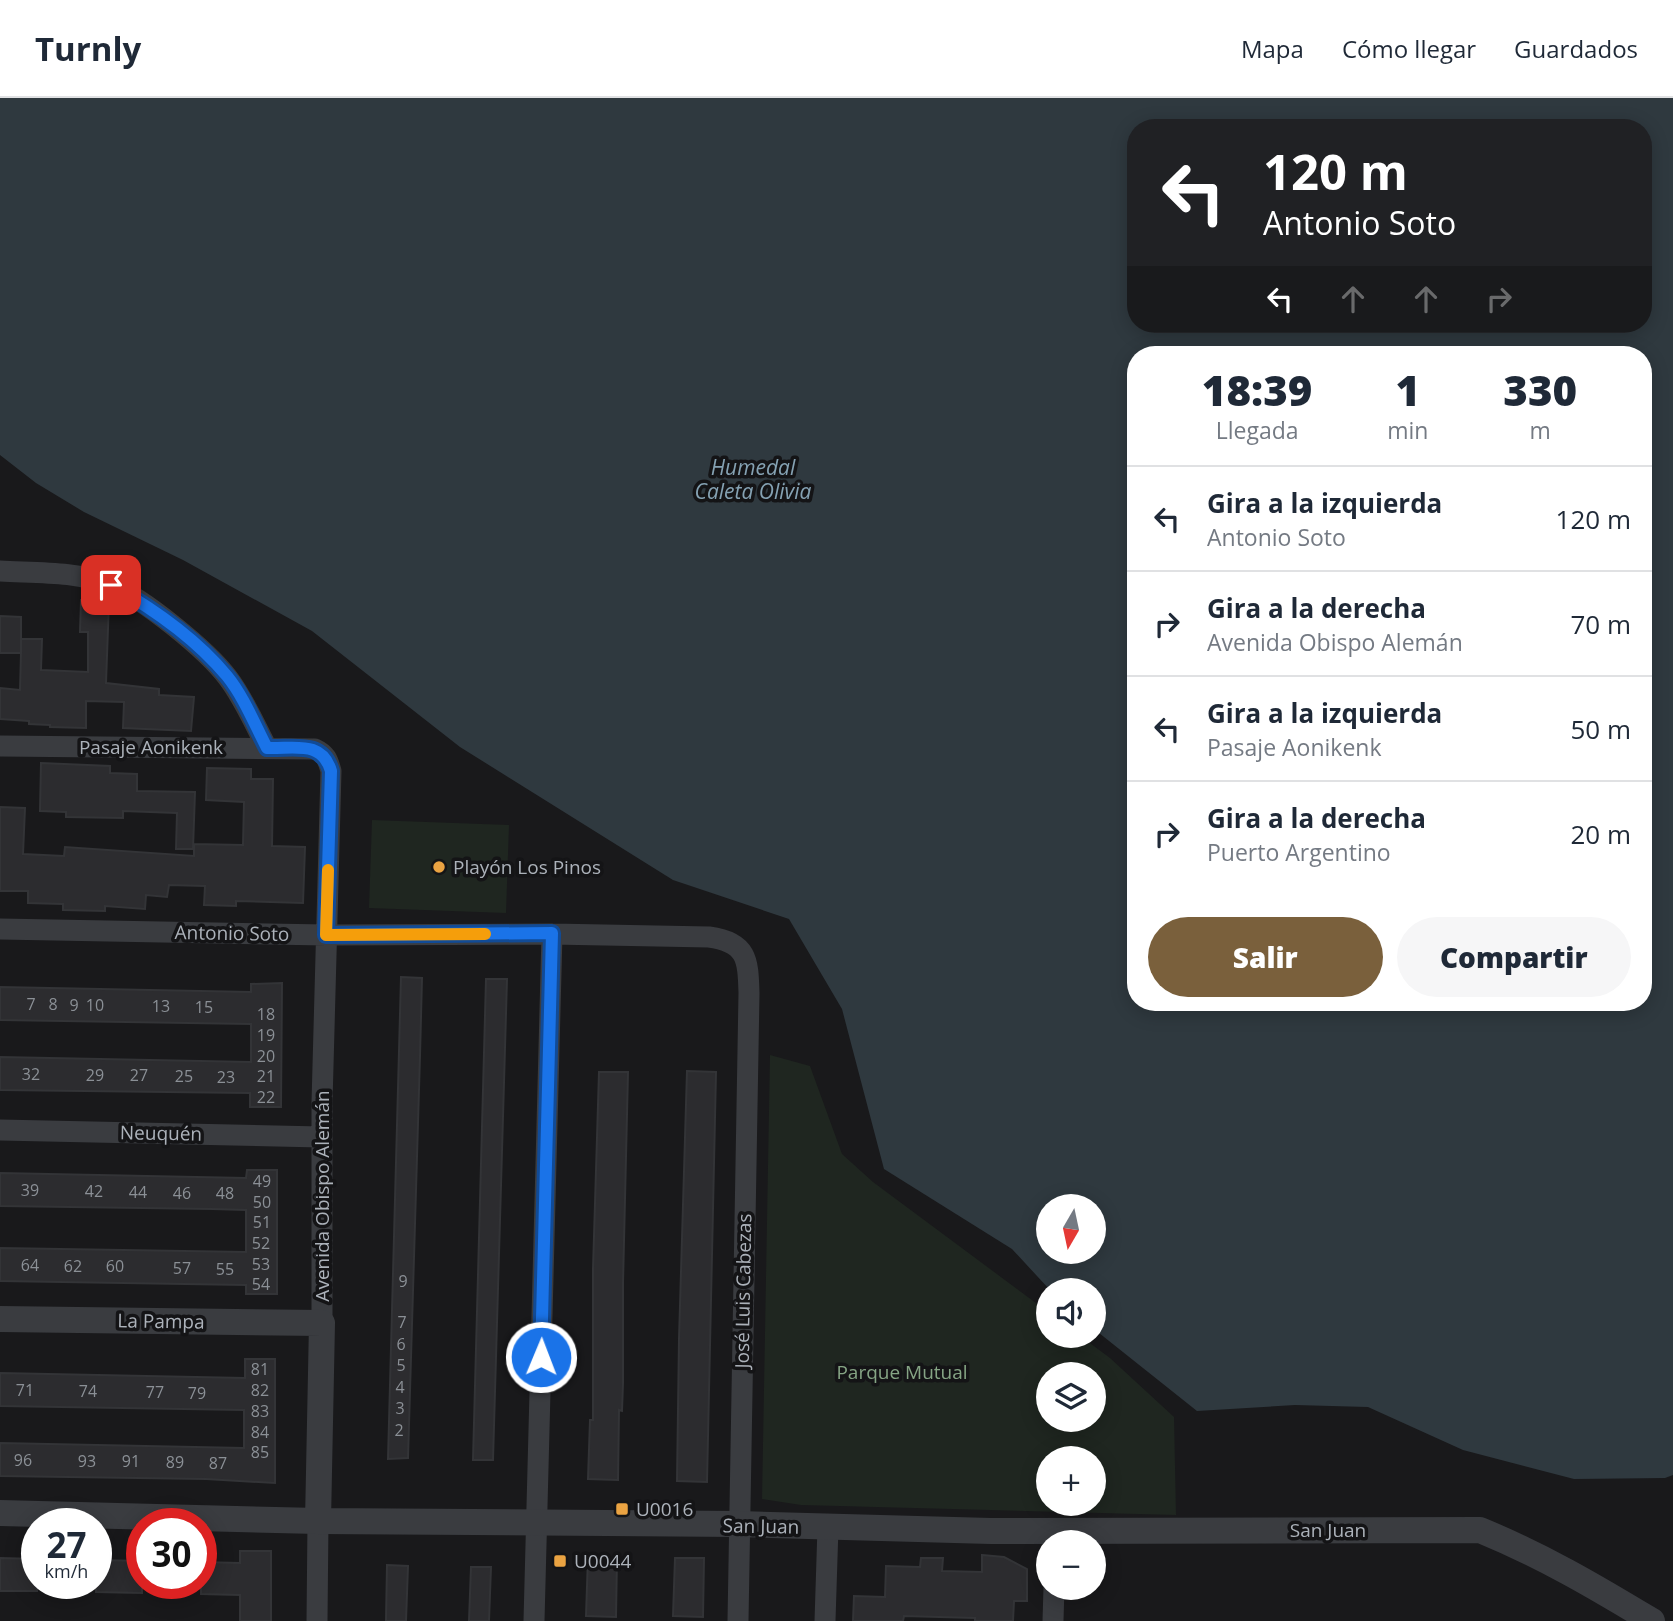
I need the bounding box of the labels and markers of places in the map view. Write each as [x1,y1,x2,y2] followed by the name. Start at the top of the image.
[81,555,141,615] pin
[453,854,601,880] place label: Playón Los Pinos
[431,859,447,875] marker: Playón Los Pinos
[636,1496,693,1522] place label: U0016
[614,1501,630,1517] marker: U0016
[574,1548,631,1574] place label: U0044
[552,1553,568,1569] marker: U0044

